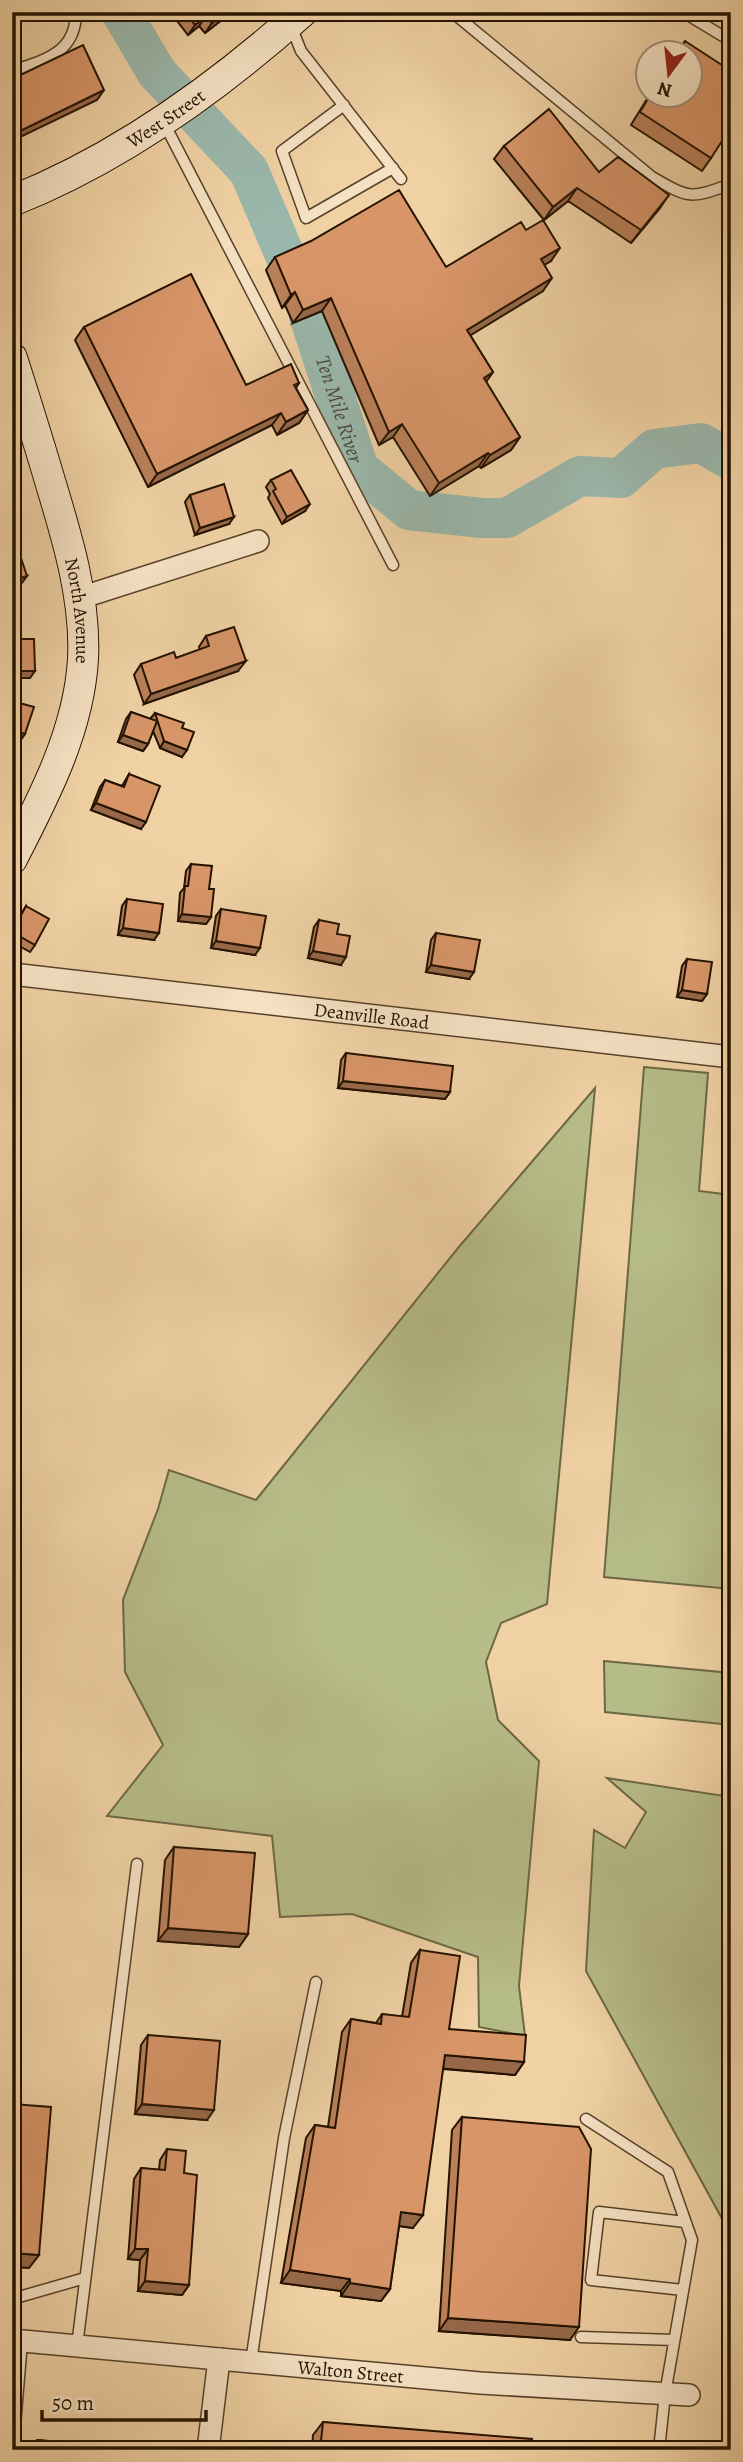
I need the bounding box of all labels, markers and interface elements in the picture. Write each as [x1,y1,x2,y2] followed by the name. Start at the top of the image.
[634,38,704,108] north arrow
[655,75,675,104] text: N
[121,83,211,155] street label: West Street
[309,352,370,467] water label: Ten Mile River
[58,555,95,664] street label: North Avenue
[313,997,431,1036] street label: Deanville Road
[295,2354,405,2390] street label: Walton Street
[42,2378,206,2422] scale bar
[52,2389,94,2417] text: 50 m

